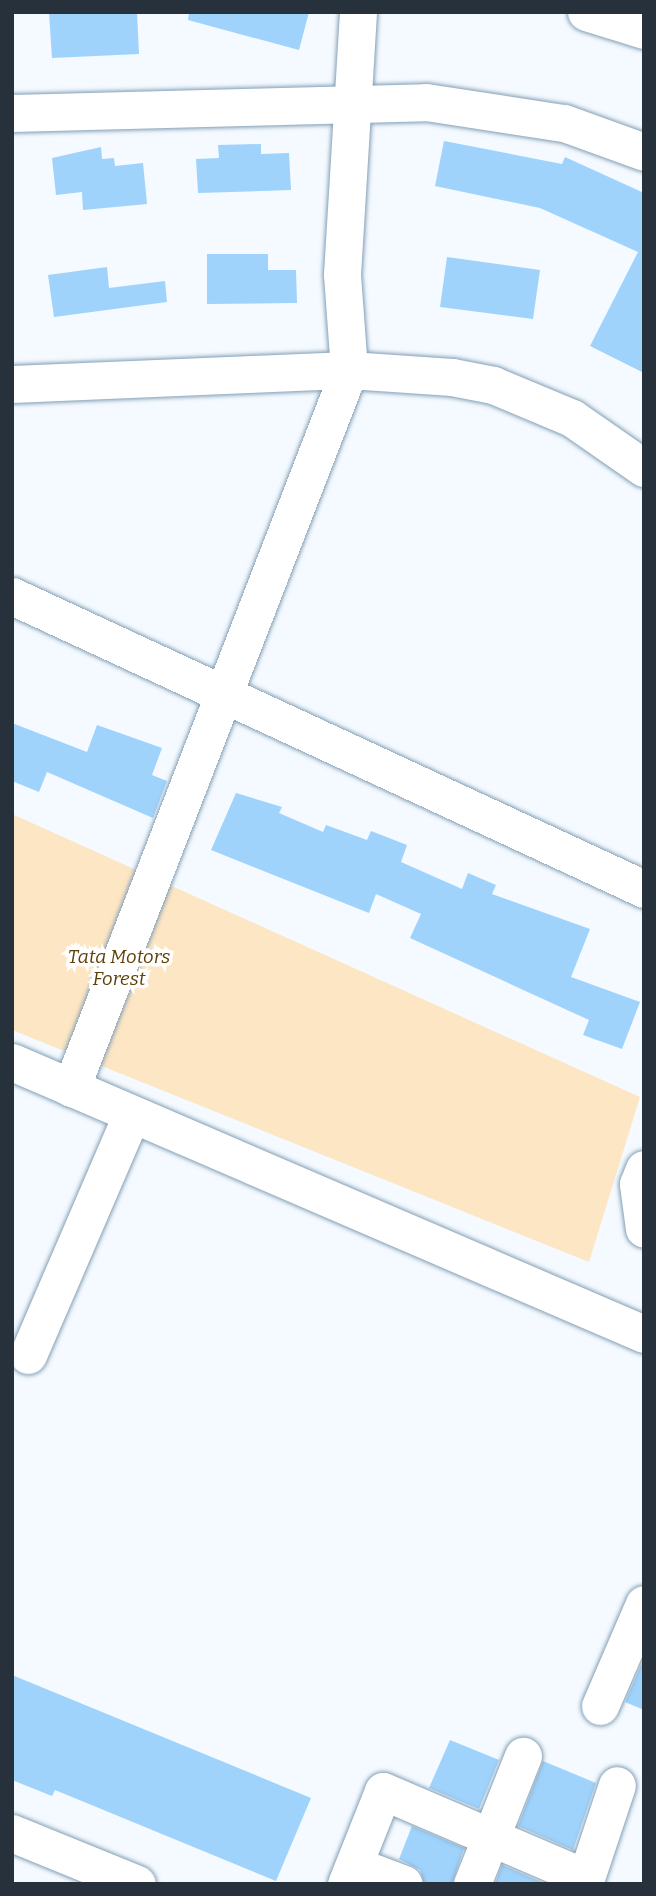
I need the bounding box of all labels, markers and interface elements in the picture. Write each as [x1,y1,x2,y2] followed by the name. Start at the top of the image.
[68,946,170,990] park label: Tata Motors Forest

